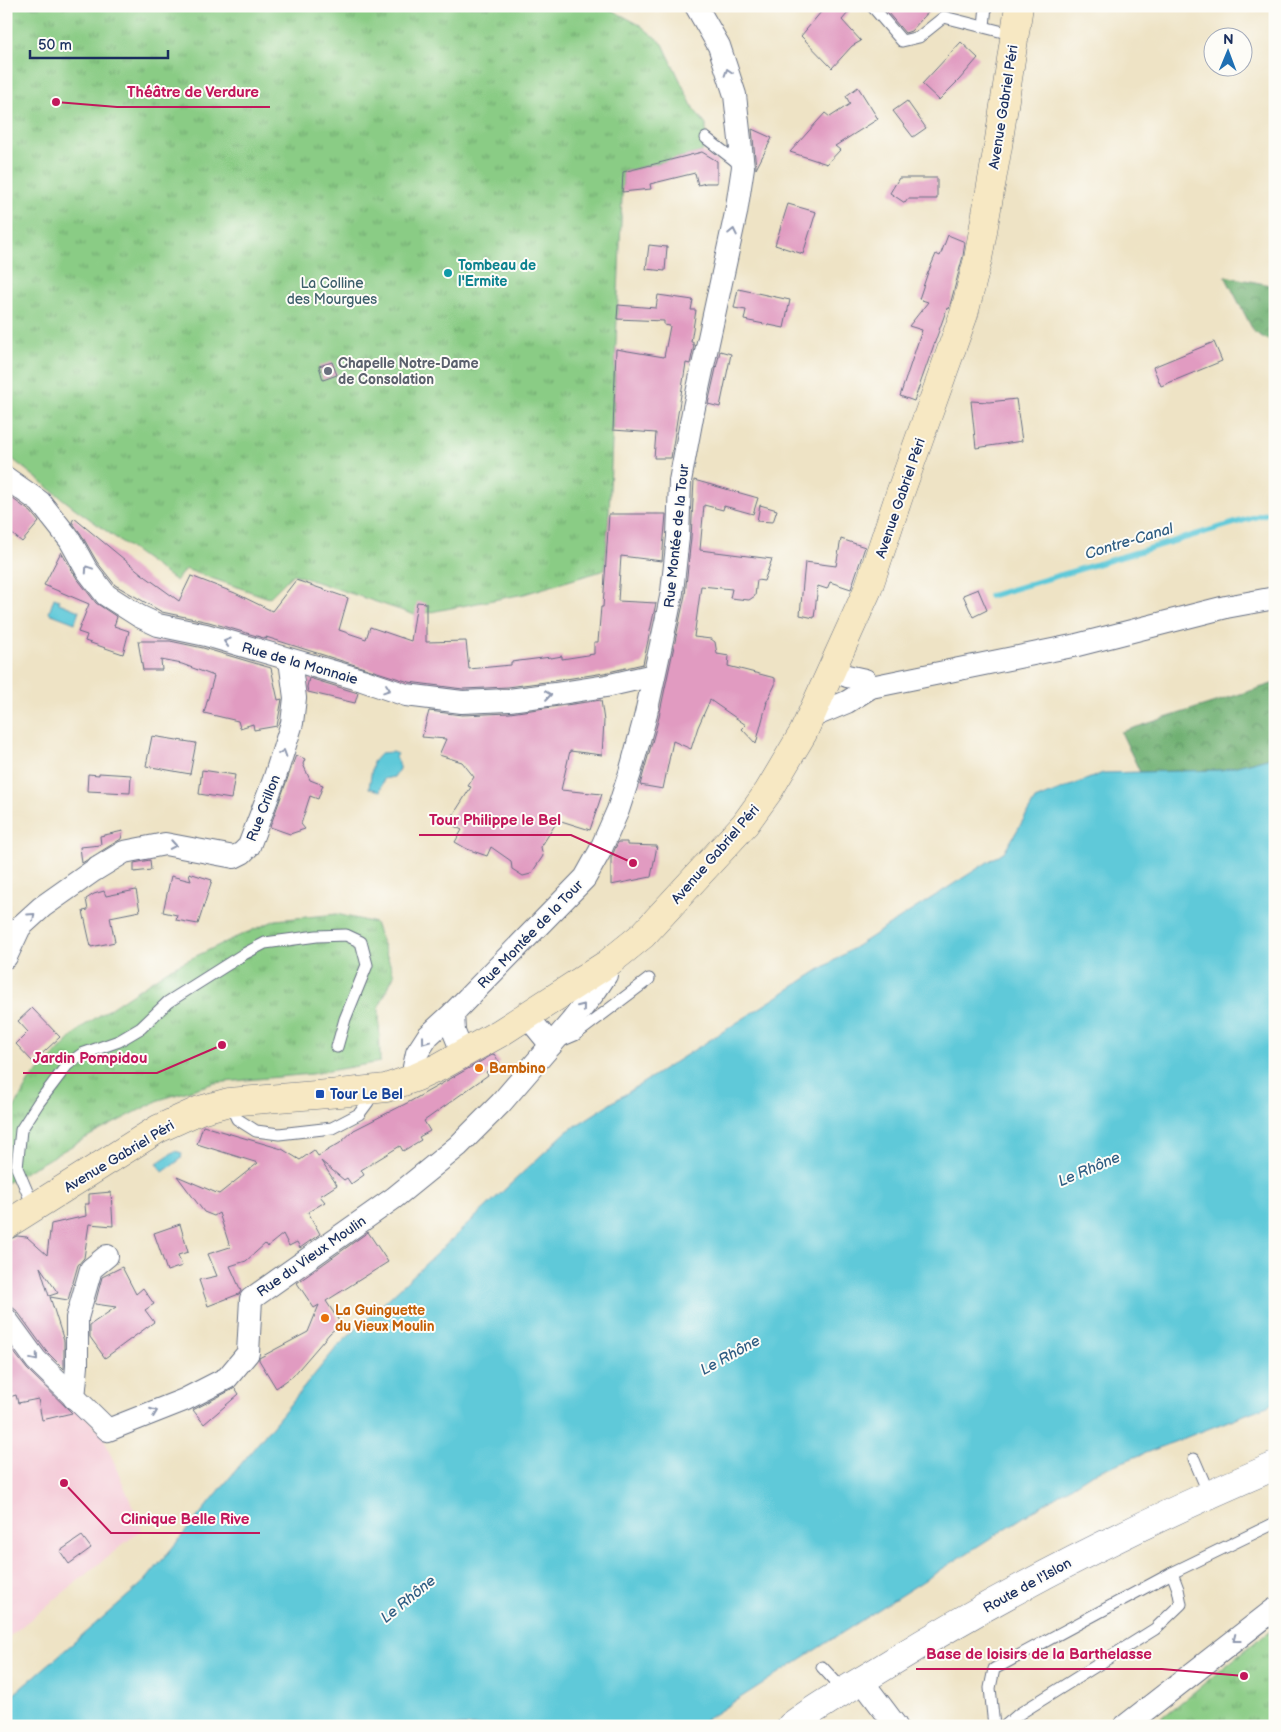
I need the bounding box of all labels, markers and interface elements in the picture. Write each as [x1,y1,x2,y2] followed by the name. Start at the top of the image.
[30,28,168,60] scale bar
[1204,28,1254,78] north arrow
[1223,31,1234,48] text: N
[38,36,72,55] text: 50 m
[985,44,1022,170] street label: Avenue Gabriel Péri
[723,68,733,76] one-way arrow
[117,77,270,107] callout: Théâtre de Verdure
[127,83,259,102] text: Théâtre de Verdure
[727,227,737,236] one-way arrow
[458,257,536,290] place label: Tombeau de l'Ermite
[442,267,454,279] marker: Tombeau de l'Ermite
[287,275,377,308] park label: La Colline des Mourgues
[338,355,479,388] place label: Chapelle Notre-Dame de Consolation
[322,365,334,377] marker: Chapelle Notre-Dame de Consolation
[872,436,929,560] street label: Avenue Gabriel Péri
[661,463,693,609] street label: Rue Montée de la Tour
[1083,519,1176,564] water label: Contre-Canal
[84,566,94,575] one-way arrow
[223,637,231,647] one-way arrow
[240,639,360,688] street label: Rue de la Monnaie
[383,683,391,693] one-way arrow
[544,690,552,700] one-way arrow
[277,749,287,757] one-way arrow
[243,772,284,844] street label: Rue Crillon
[668,801,763,907] street label: Avenue Gabriel Péri
[419,805,571,835] callout: Tour Philippe le Bel
[429,811,561,830] text: Tour Philippe le Bel
[169,840,177,850] one-way arrow
[474,876,587,992] street label: Rue Montée de la Tour
[26,913,35,922] one-way arrow
[577,1004,585,1013] one-way arrow
[422,1035,431,1045] one-way arrow
[23,1043,157,1073] callout: Jardin Pompidou
[33,1049,147,1068] text: Jardin Pompidou
[489,1060,546,1077] place label: Bambino
[473,1062,485,1074] marker: Bambino
[330,1086,403,1103] place label: Tour Le Bel
[314,1088,326,1100] marker: Tour Le Bel
[61,1117,177,1196] street label: Avenue Gabriel Péri
[1055,1148,1123,1191] water label: Le Rhône
[253,1212,369,1300] street label: Rue du Vieux Moulin
[335,1302,435,1335] place label: La Guinguette du Vieux Moulin
[319,1312,331,1324] marker: La Guinguette du Vieux Moulin
[697,1331,764,1380] water label: Le Rhône
[30,1352,38,1361] one-way arrow
[149,1408,158,1418] one-way arrow
[111,1503,260,1533] callout: Clinique Belle Rive
[121,1510,250,1529] text: Clinique Belle Rive
[980,1554,1074,1617] street label: Route de l'Islon
[377,1571,440,1627] water label: Le Rhône
[1232,1633,1242,1642] one-way arrow
[916,1639,1162,1669] callout: Base de loisirs de la Barthelasse
[926,1645,1152,1664] text: Base de loisirs de la Barthelasse

